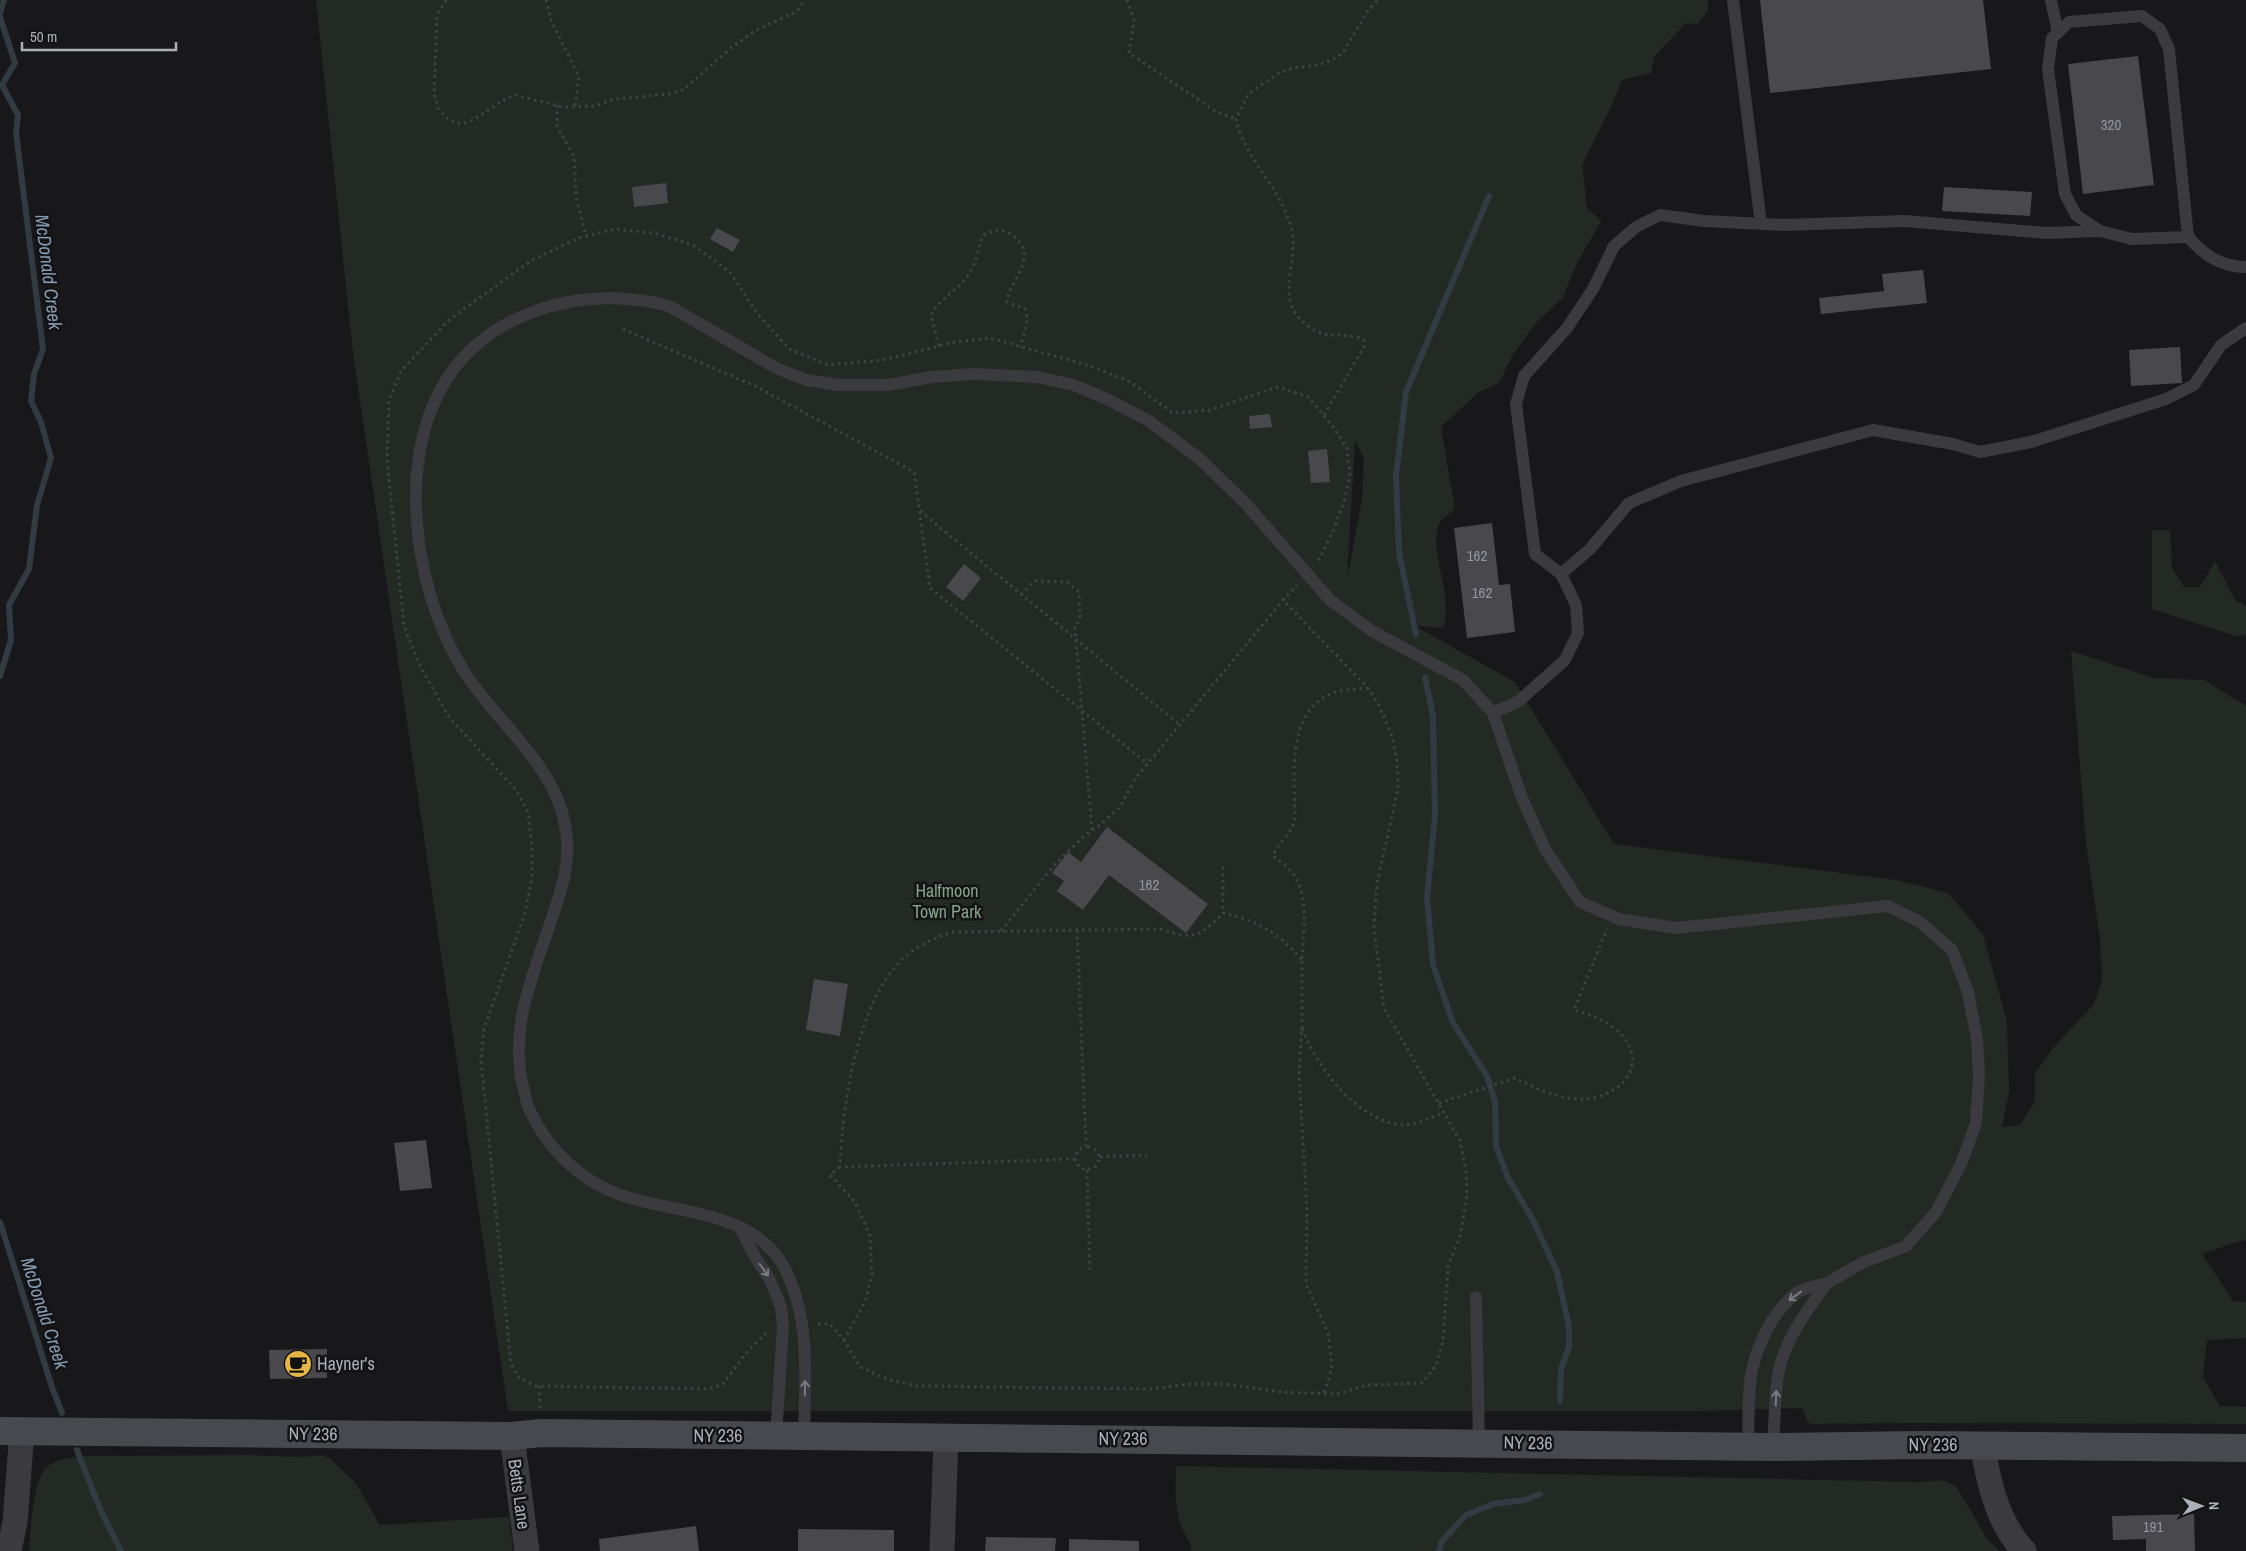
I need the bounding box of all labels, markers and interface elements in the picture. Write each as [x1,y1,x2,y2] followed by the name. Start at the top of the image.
[22,20,176,52] scale bar
[30,26,57,47] text: 50 m
[2101,114,2121,135] house number: 320
[29,213,69,332] water label: McDonald Creek
[1467,545,1487,566] house number: 162
[1472,582,1492,603] house number: 162
[1139,874,1159,895] house number: 162
[913,878,982,924] park label: Halfmoon Town Park
[15,1254,76,1373] water label: McDonald Creek
[759,1263,769,1277] one-way arrow
[1789,1290,1802,1301] one-way arrow
[283,1349,313,1379] cafe icon: Hayner's
[317,1351,375,1376] place label: Hayner's
[800,1380,810,1396] one-way arrow
[1771,1390,1780,1406] one-way arrow
[288,1421,338,1446] street label: NY 236
[694,1423,742,1448] street label: NY 236
[1099,1426,1147,1451] street label: NY 236
[1503,1430,1553,1455] street label: NY 236
[1909,1432,1957,1457] street label: NY 236
[502,1457,537,1531] street label: Betts Lane
[2176,1481,2226,1531] north arrow
[2205,1501,2223,1510] text: N
[2143,1516,2163,1537] house number: 191

